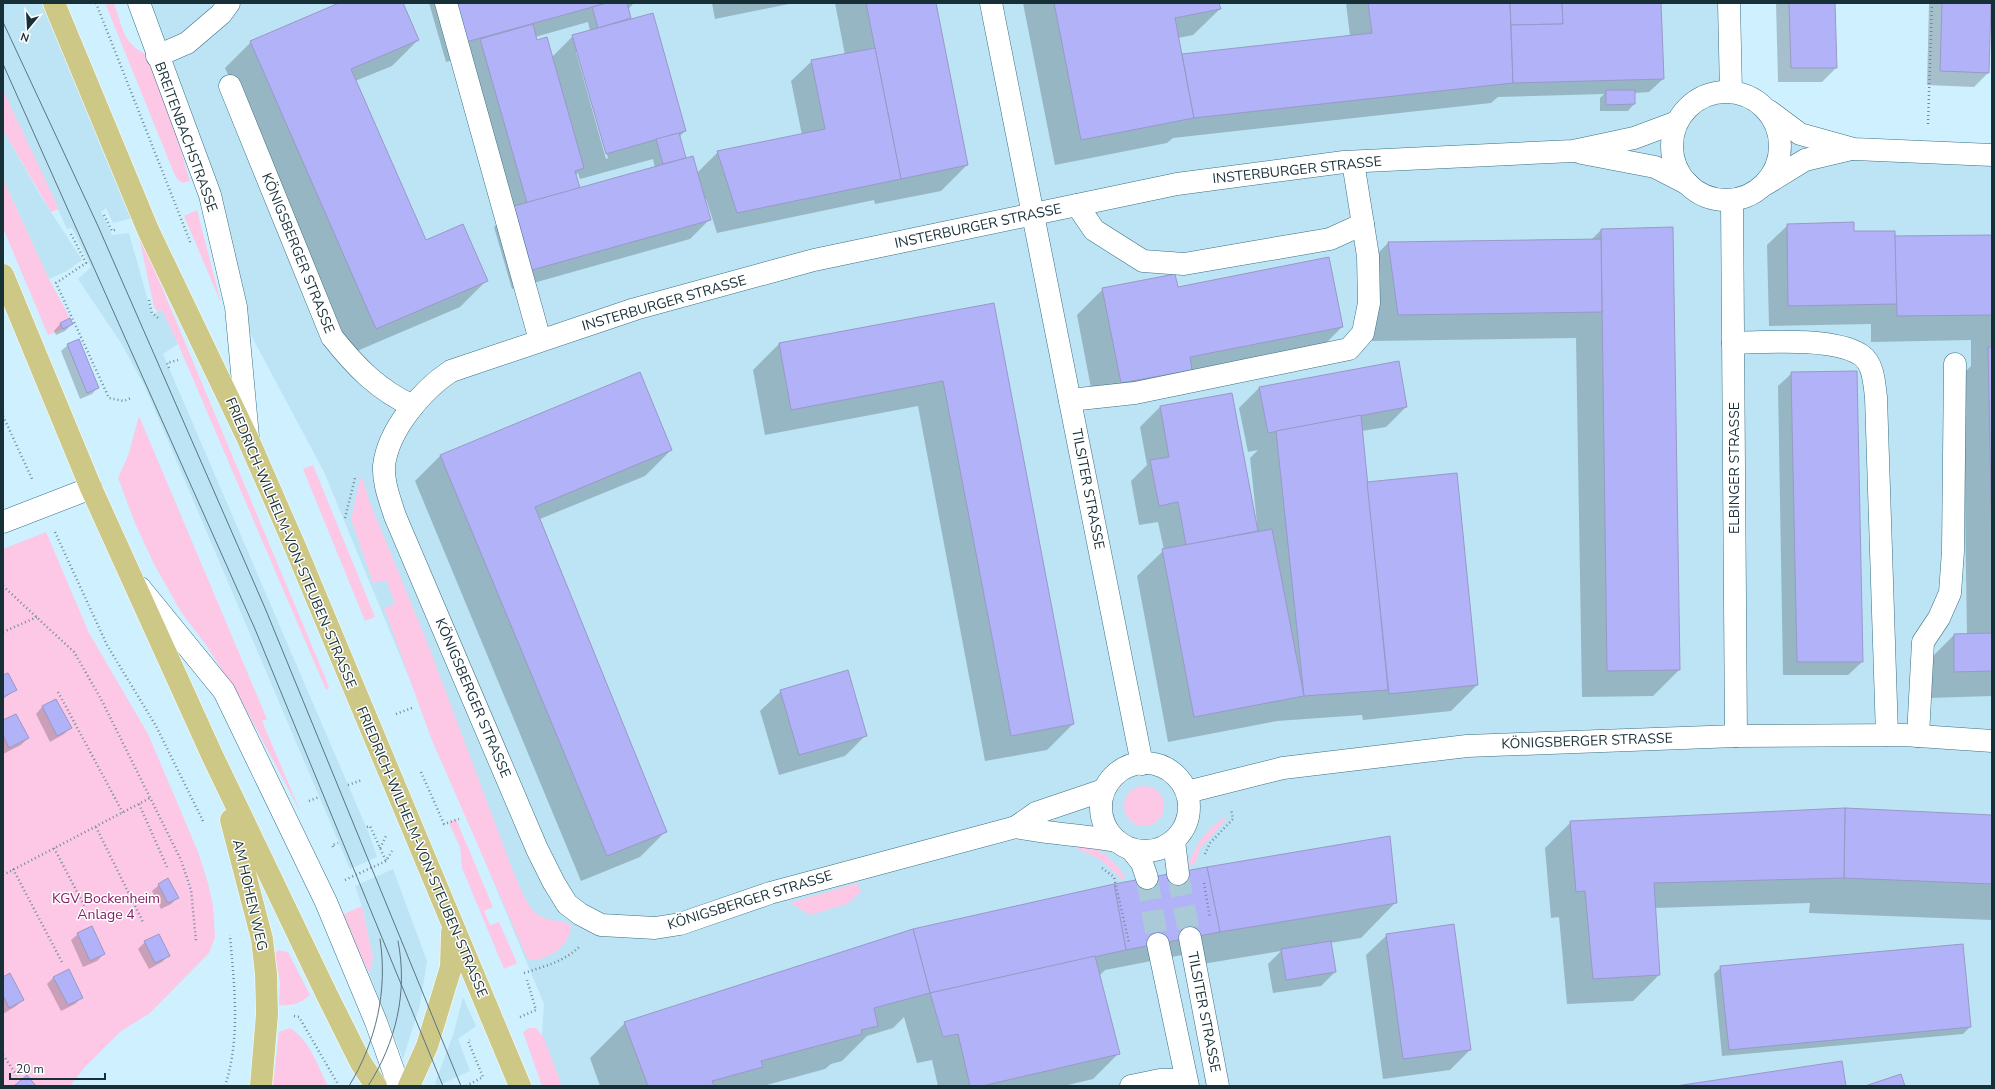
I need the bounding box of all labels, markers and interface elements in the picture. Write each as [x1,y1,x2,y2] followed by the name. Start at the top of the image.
[8,8,48,48] north arrow
[19,29,31,45] text: N
[150,59,222,215] street label: BREITENBACHSTRASSE
[1211,152,1383,188] street label: INSTERBURGER STRASSE
[257,170,339,336] street label: KÖNIGSBERGER STRASSE
[893,199,1063,253] street label: INSTERBURGER STRASSE
[580,270,748,336] street label: INSTERBURGER STRASSE
[221,395,361,691] street label: FRIEDRICH-WILHELM-VON-STEUBEN-STRASSE
[1725,402,1744,534] street label: ELBINGER STRASSE
[1067,427,1109,551] street label: TILSITER STRASSE
[431,615,515,781] street label: KÖNIGSBERGER STRASSE
[352,704,492,1000] street label: FRIEDRICH-WILHELM-VON-STEUBEN-STRASSE
[1501,729,1673,753] street label: KÖNIGSBERGER STRASSE
[228,837,272,953] street label: AM HOHEN WEG
[665,866,835,934] street label: KÖNIGSBERGER STRASSE
[52,889,160,924] park label: KGV Bockenheim Anlage 4
[1183,950,1225,1074] street label: TILSITER STRASSE
[10,1055,105,1081] scale bar
[16,1061,44,1077] text: 20 m

